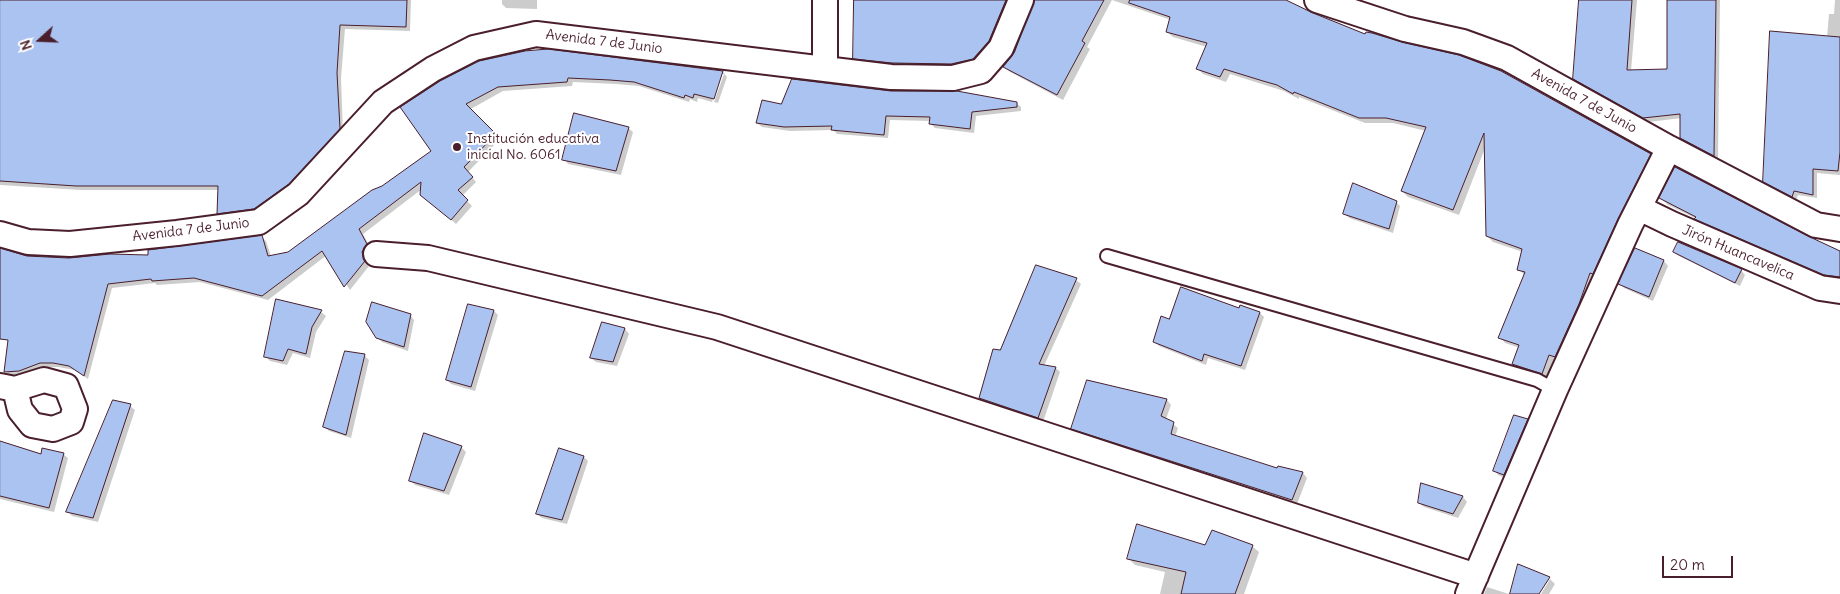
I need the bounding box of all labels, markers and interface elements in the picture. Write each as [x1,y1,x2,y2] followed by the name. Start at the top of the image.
[15,15,65,65] north arrow
[545,26,663,58] street label: Avenida 7 de Junio
[16,38,36,53] text: N
[1528,65,1640,137] street label: Avenida 7 de Junio
[467,131,599,164] place label: Institución educativa inicial No. 6061
[451,141,463,153] marker: Institución educativa inicial No. 6061
[132,214,250,246] street label: Avenida 7 de Junio
[1679,222,1797,284] street label: Jirón Huancavelica
[1665,546,1736,578] scale bar
[1670,555,1705,574] text: 20 m

